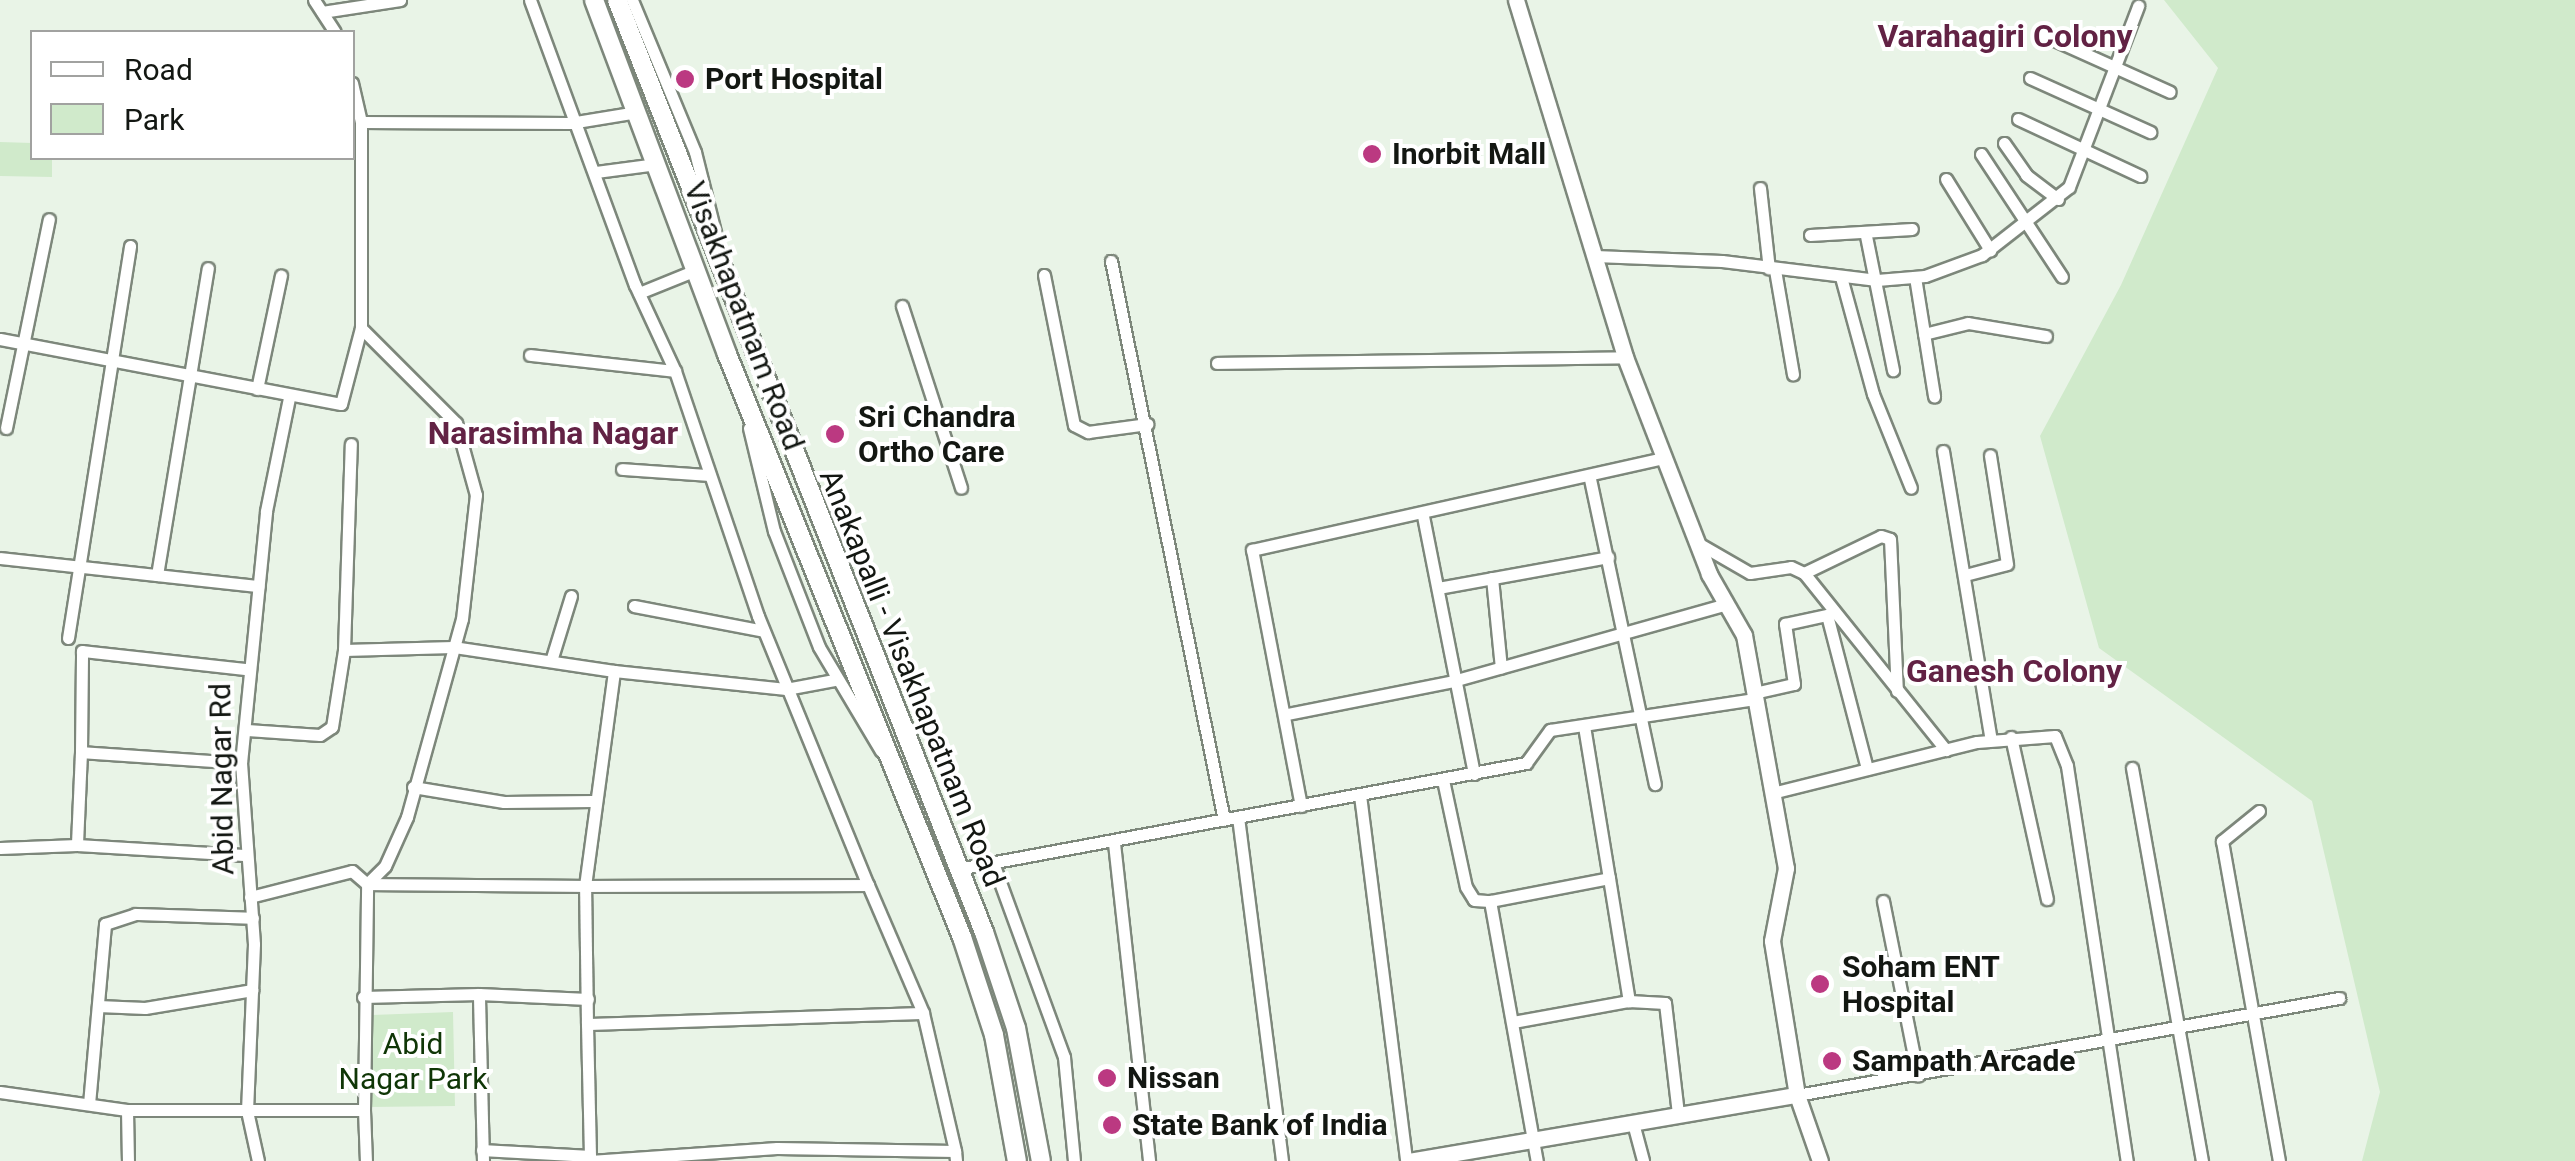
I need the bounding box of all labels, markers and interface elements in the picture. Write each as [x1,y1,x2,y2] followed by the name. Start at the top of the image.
[1877,17,2133,55] district label: Varahagiri Colony
[30,30,355,160] legend
[124,52,193,87] text: Road
[705,61,883,97] place label: Port Hospital
[674,68,696,90] marker: Port Hospital
[124,102,184,137] text: Park
[1392,136,1546,172] place label: Inorbit Mall
[1361,143,1383,165] marker: Inorbit Mall
[676,177,812,455] street label: Visakhapatnam Road
[858,399,1016,470] place label: Sri Chandra Ortho Care
[428,414,678,452] district label: Narasimha Nagar
[822,421,848,447] marker: Sri Chandra Ortho Care
[812,464,1012,892] street label: Anakapalli - Visakhapatnam Road
[1906,652,2122,690] district label: Ganesh Colony
[202,683,242,875] street label: Abid Nagar Rd
[1842,949,2000,1020] place label: Soham ENT Hospital
[1807,971,1833,997] marker: Soham ENT Hospital
[339,1026,487,1096] park label: Abid Nagar Park
[1852,1043,2075,1079] place label: Sampath Arcade
[1821,1050,1843,1072] marker: Sampath Arcade
[1127,1060,1220,1096] place label: Nissan
[1096,1067,1118,1089] marker: Nissan
[1132,1107,1388,1143] place label: State Bank of India
[1101,1114,1123,1136] marker: State Bank of India

